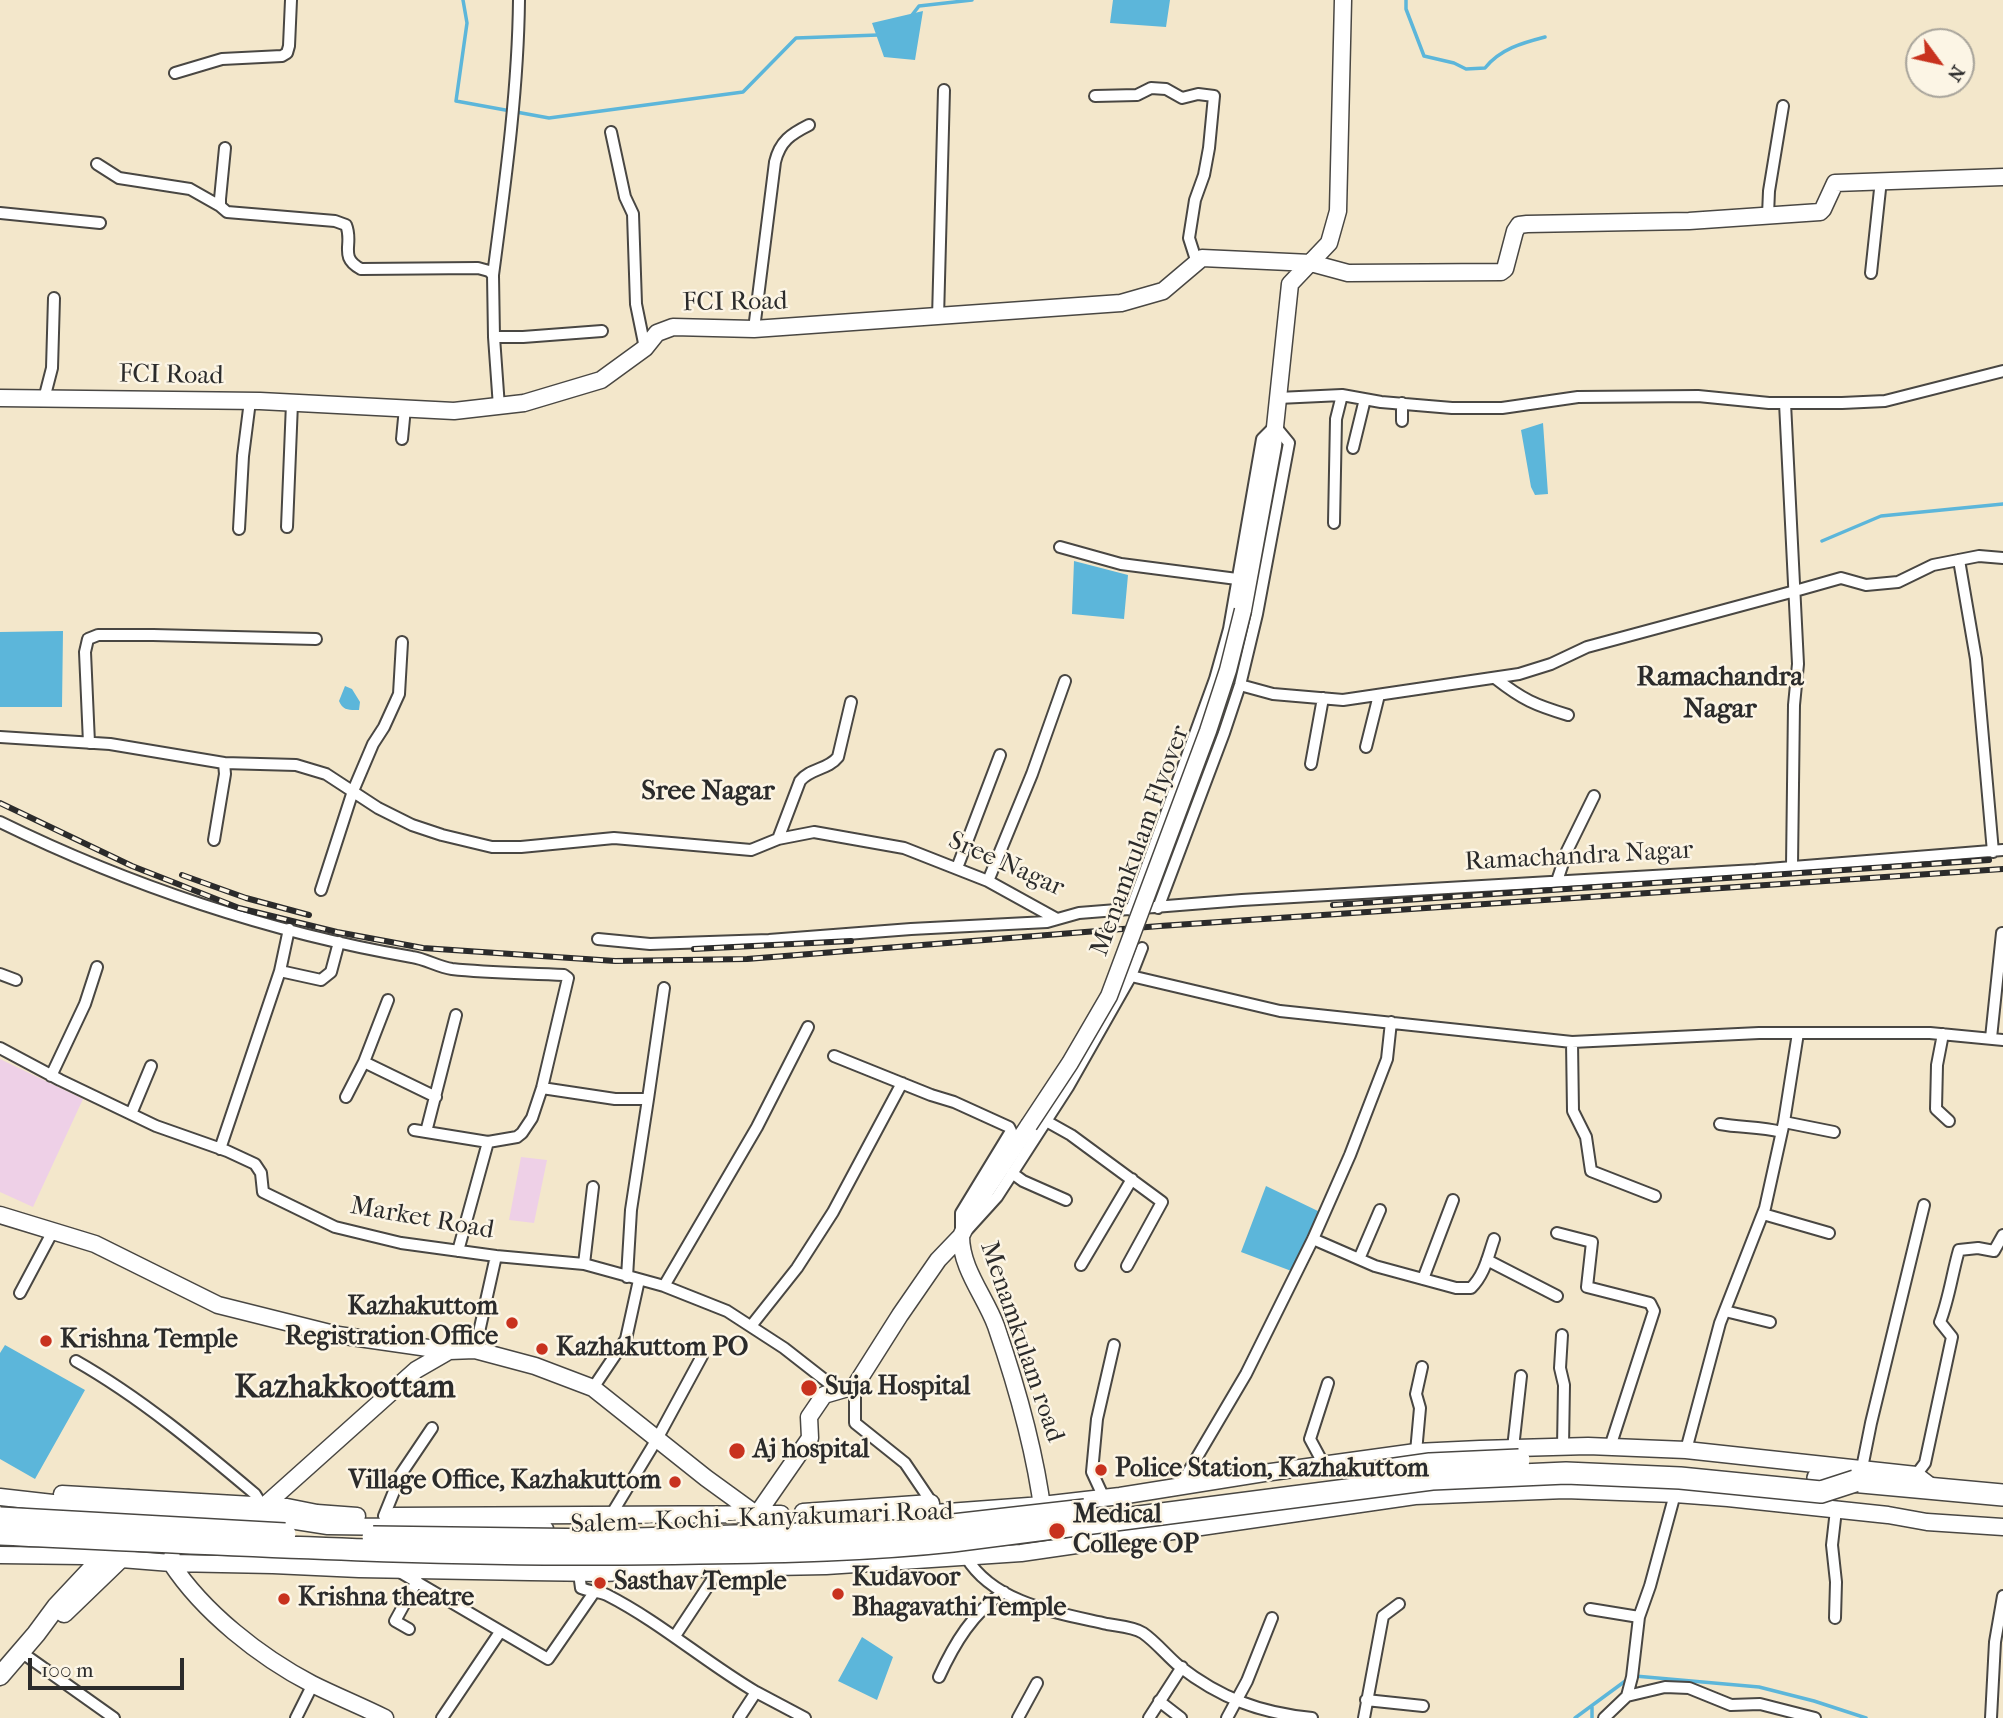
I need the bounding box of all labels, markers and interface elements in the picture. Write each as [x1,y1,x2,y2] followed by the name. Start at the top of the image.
[1905,28,1975,98] north arrow
[1943,61,1969,85] text: N
[682,286,788,320] street label: FCI Road
[118,359,224,393] street label: FCI Road
[1636,661,1804,727] district label: Ramachandra Nagar
[1085,722,1197,960] street label: Menamkulam Flyover
[641,775,775,809] district label: Sree Nagar
[943,826,1069,904] street label: Sree Nagar
[1464,835,1694,879] street label: Ramachandra Nagar
[348,1191,496,1247] street label: Market Road
[972,1238,1070,1446] street label: Menamkulam road
[285,1292,498,1354] place label: Kazhakuttom Registration Office
[504,1315,520,1331] marker: Kazhakuttom Registration Office
[60,1325,238,1357] place label: Krishna Temple
[38,1333,54,1349] marker: Krishna Temple
[556,1333,748,1365] place label: Kazhakuttom PO
[534,1341,550,1357] marker: Kazhakuttom PO
[234,1369,456,1409] district label: Kazhakkoottam
[825,1372,970,1404] place label: Suja Hospital
[799,1378,819,1398] marker: Suja Hospital
[753,1435,869,1467] place label: Aj hospital
[727,1441,747,1461] marker: Aj hospital
[1115,1454,1429,1486] place label: Police Station, Kazhakuttom
[1093,1462,1109,1478] marker: Police Station, Kazhakuttom
[349,1466,661,1498] place label: Village Office, Kazhakuttom
[667,1474,683,1490] marker: Village Office, Kazhakuttom
[570,1497,954,1541] street label: Salem - Kochi - Kanyakumari Road
[1073,1500,1199,1562] place label: Medical College OP
[1047,1521,1067,1541] marker: Medical College OP
[852,1563,1066,1624] place label: Kudavoor Bhagavathi Temple
[614,1567,787,1599] place label: Sasthav Temple
[592,1575,608,1591] marker: Sasthav Temple
[298,1583,474,1615] place label: Krishna theatre
[830,1586,846,1602] marker: Kudavoor Bhagavathi Temple
[276,1591,292,1607] marker: Krishna theatre
[32,1644,187,1688] scale bar
[41,1658,94,1682] text: 100 m

